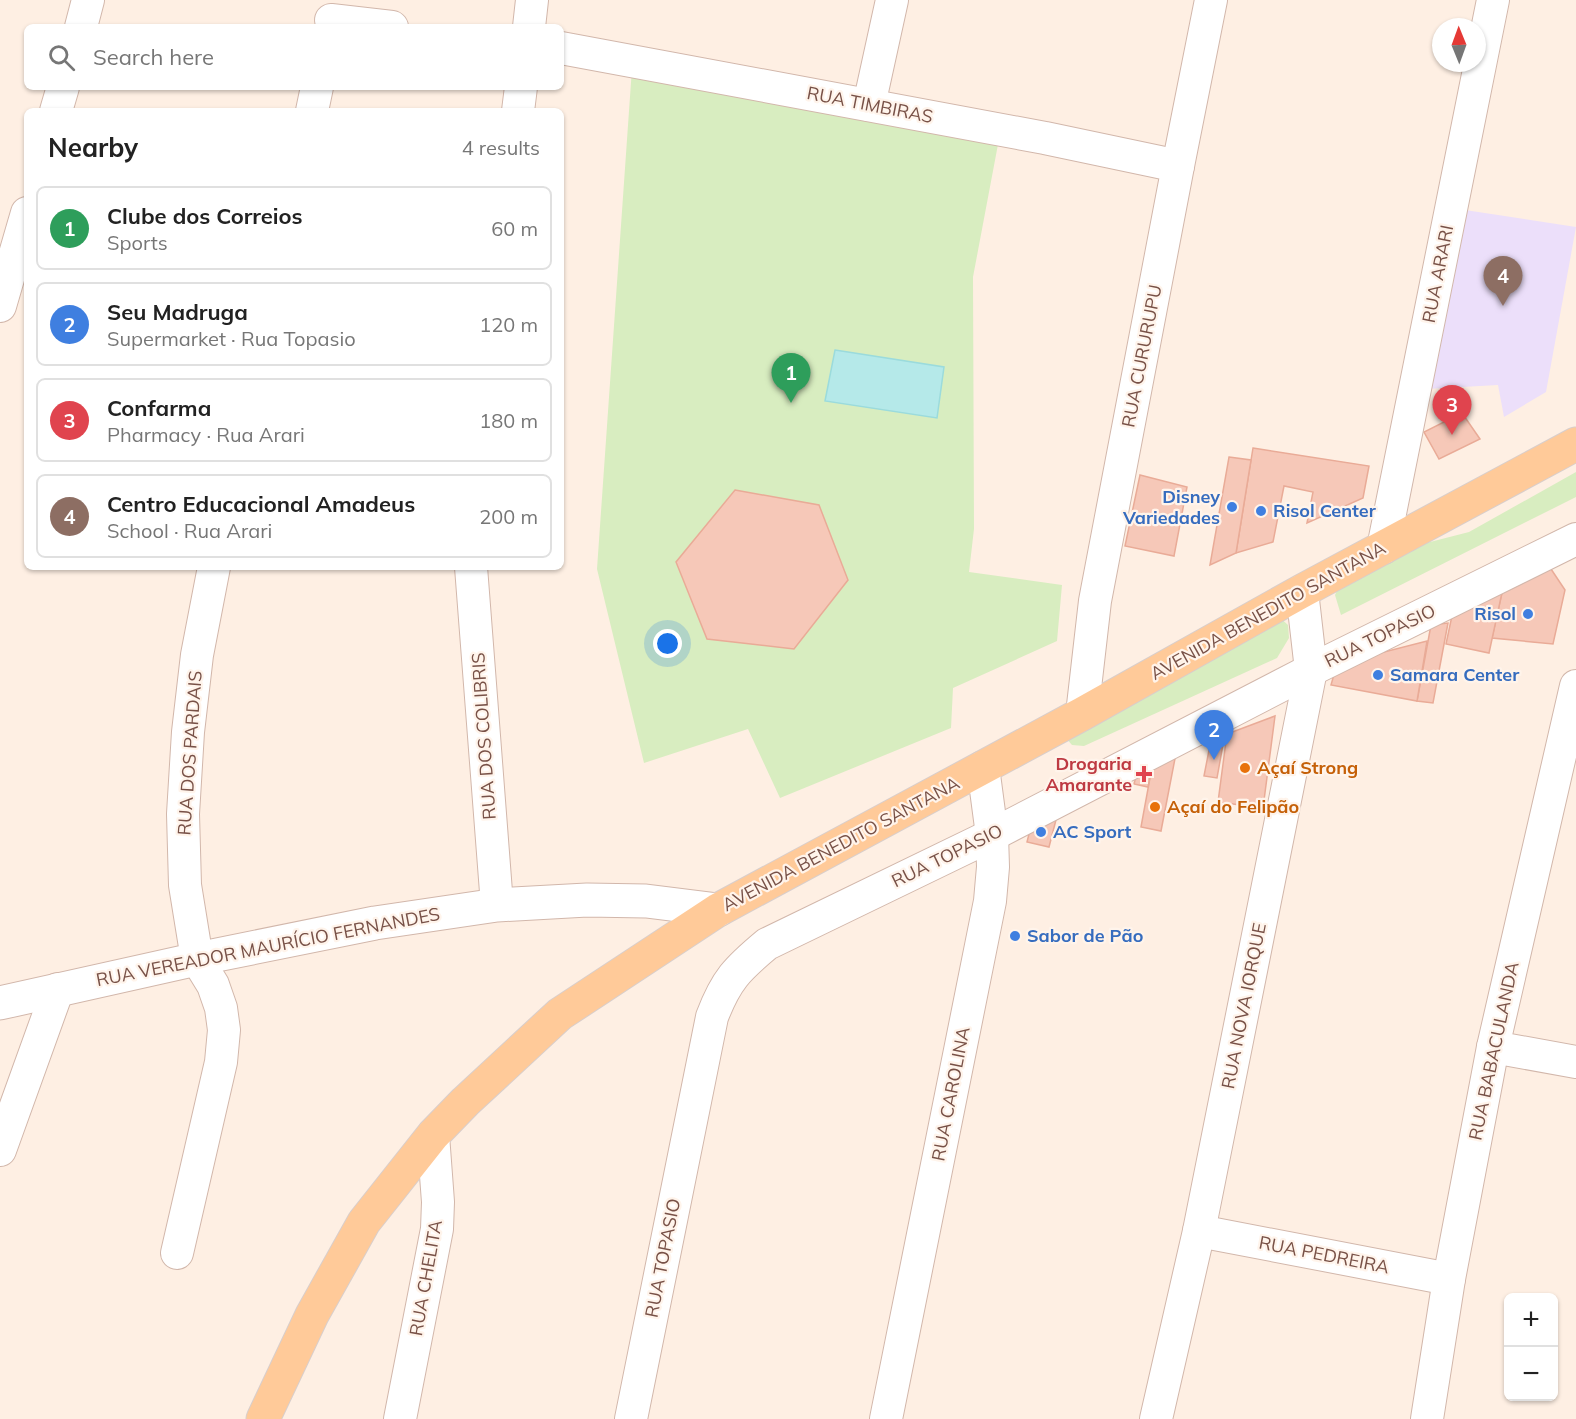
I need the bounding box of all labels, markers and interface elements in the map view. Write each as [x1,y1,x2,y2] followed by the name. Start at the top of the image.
[1432,18,1486,72] north arrow
[24,24,564,90] search box
[45,41,78,74] icon: search
[93,43,214,71] text: Search here
[805,81,935,128] street label: RUA TIMBIRAS
[48,131,138,164] text: Nearby
[462,135,540,160] text: 4 results
[107,202,303,230] text: Clube dos Correios
[64,216,76,241] text: 1
[491,216,538,241] text: 60 m
[1417,223,1458,325] street label: RUA ARARI
[107,230,168,255] text: Sports
[1484,256,1522,306] pin: 4
[1116,283,1167,429] street label: RUA CURURUPU
[107,298,248,326] text: Seu Madruga
[64,312,76,337] text: 2
[479,312,538,337] text: 120 m
[107,326,356,351] text: Supermarket · Rua Topasio
[772,354,810,403] pin: 1
[1432,386,1472,435] pin: 3
[107,394,211,422] text: Confarma
[64,408,76,433] text: 3
[479,408,538,433] text: 180 m
[107,422,305,447] text: Pharmacy · Rua Arari
[1122,485,1220,529] place label: Disney Variedades
[107,490,415,518] text: Centro Educacional Amadeus
[1273,499,1377,522] place label: Risol Center
[1225,500,1239,514] marker: Disney Variedades
[64,504,76,529] text: 4
[479,504,538,529] text: 200 m
[1254,504,1268,518] marker: Risol Center
[107,518,272,543] text: School · Rua Arari
[1146,536,1389,685] street label: AVENIDA BENEDITO SANTANA
[1320,599,1439,672] street label: RUA TOPASIO
[1474,602,1516,625] place label: Risol
[1521,607,1535,621] marker: Risol
[653,629,682,658] your location
[466,652,501,820] street label: RUA DOS COLIBRIS
[1390,663,1520,686] place label: Samara Center
[1371,668,1385,682] marker: Samara Center
[172,670,207,836] street label: RUA DOS PARDAIS
[1194,710,1234,760] pin: 2
[1046,752,1132,796] place label: Drogaria Amarante
[1257,756,1358,779] place label: Açaí Strong
[1238,761,1252,775] marker: Açaí Strong
[1137,767,1151,781] marker: Drogaria Amarante
[718,771,963,916] street label: AVENIDA BENEDITO SANTANA
[1167,795,1299,818] place label: Açaí do Felipão
[1148,800,1162,814] marker: Açaí do Felipão
[887,819,1006,892] street label: RUA TOPASIO
[1053,820,1131,843] place label: AC Sport
[1034,825,1048,839] marker: AC Sport
[94,902,442,991] street label: RUA VEREADOR MAURÍCIO FERNANDES
[1216,921,1271,1091] street label: RUA NOVA IORQUE
[1027,924,1143,947] place label: Sabor de Pão
[1008,929,1022,943] marker: Sabor de Pão
[1463,960,1524,1142] street label: RUA BABACULANDA
[926,1025,975,1163] street label: RUA CAROLINA
[640,1196,685,1319] street label: RUA TOPASIO
[404,1218,447,1338] street label: RUA CHELITA
[1257,1231,1391,1278] street label: RUA PEDREIRA
[1504,1293,1558,1401] map controls
[1504,1293,1558,1347] button: +
[1504,1347,1558,1401] button: −

